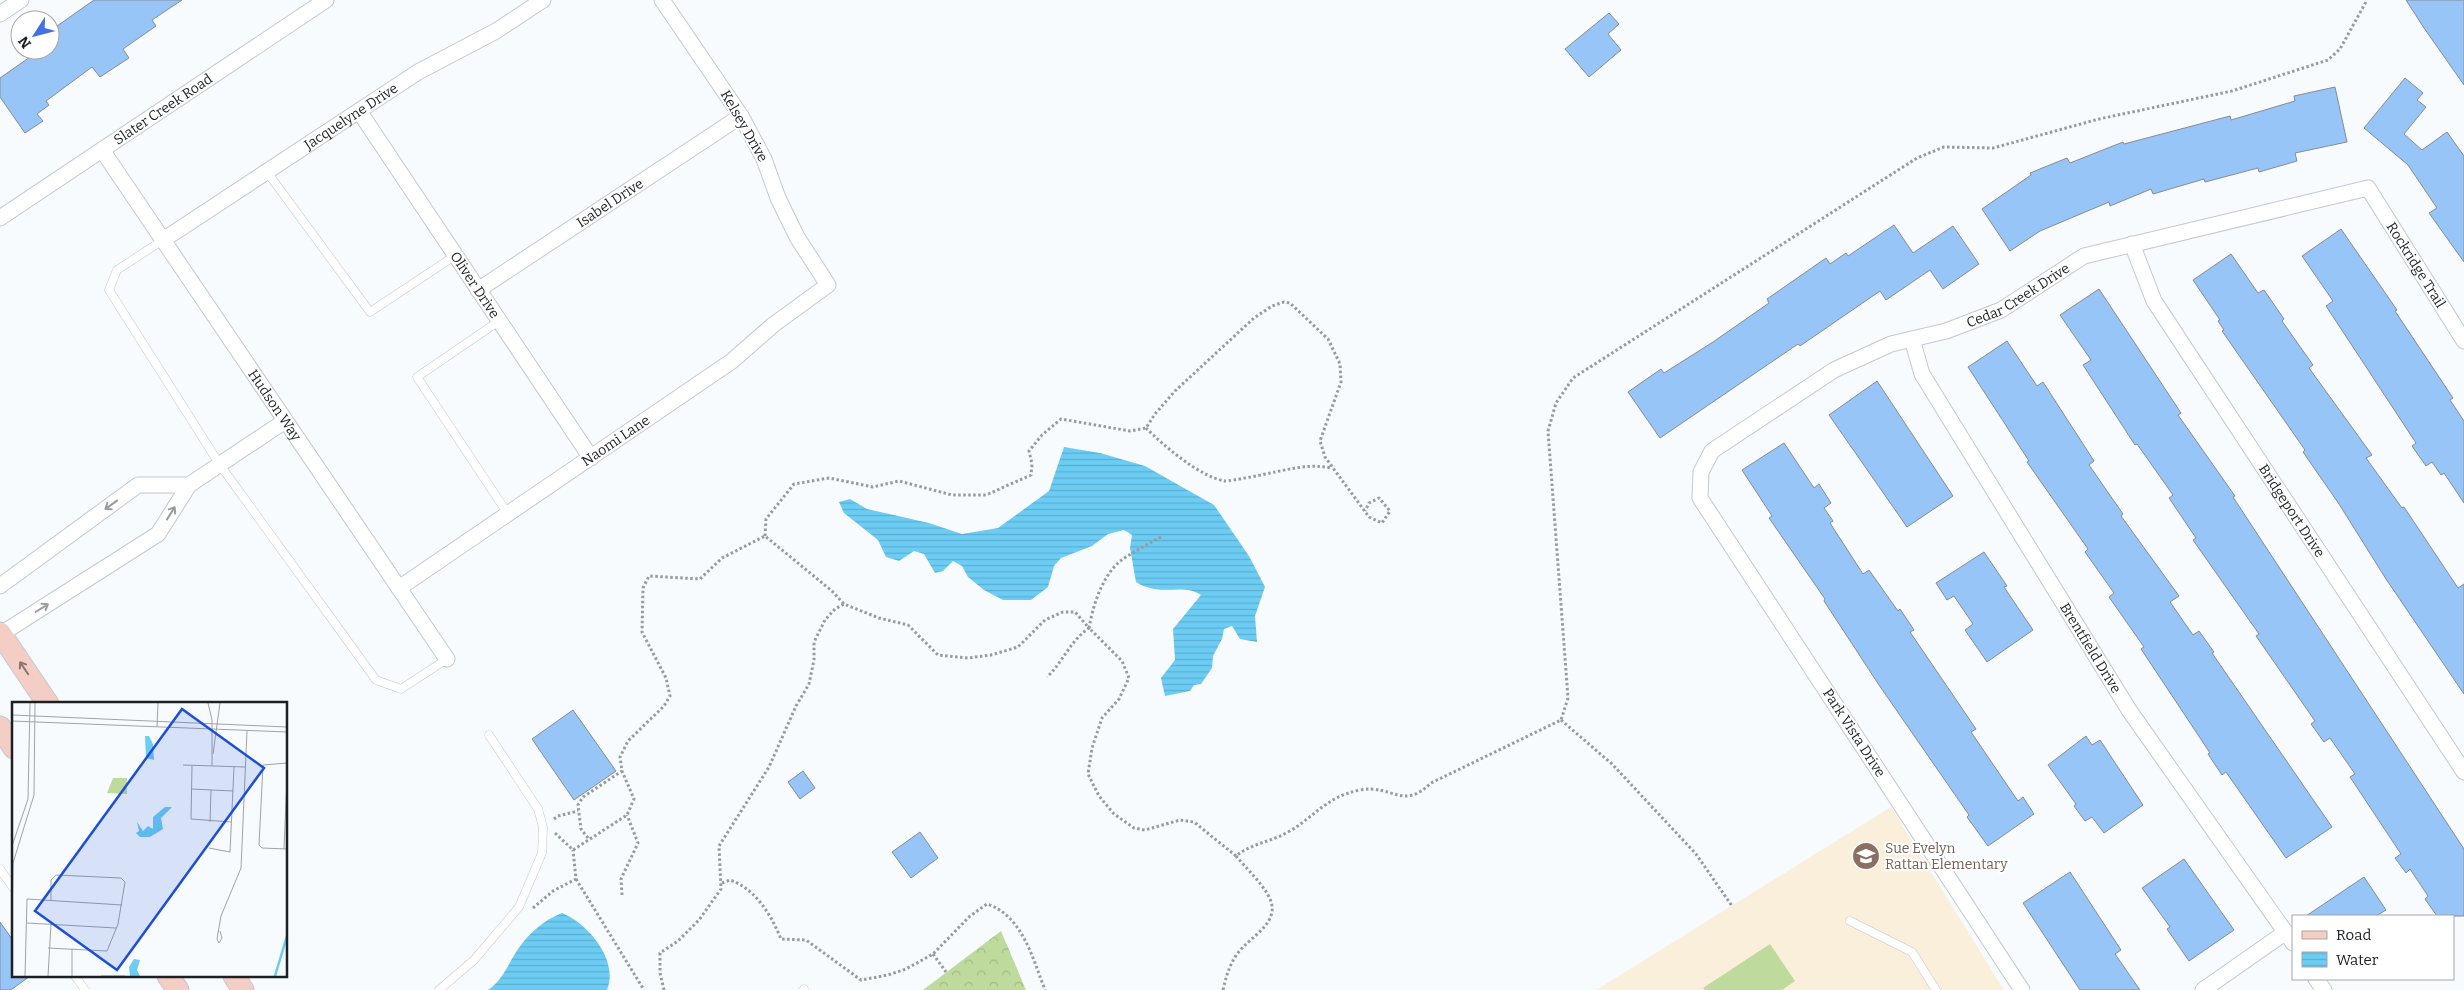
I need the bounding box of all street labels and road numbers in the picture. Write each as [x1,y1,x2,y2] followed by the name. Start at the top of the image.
[110,70,215,148] street label: Slater Creek Road
[300,79,401,154] street label: Jacquelyne Drive
[717,87,771,165] street label: Kelsey Drive
[573,175,646,231] street label: Isabel Drive
[2383,219,2449,311] street label: Rockridge Trail
[447,248,504,321] street label: Oliver Drive
[1964,259,2073,331] street label: Cedar Creek Drive
[245,366,305,444] street label: Hudson Way
[578,411,653,470] street label: Naomi Lane
[2255,461,2329,560] street label: Bridgeport Drive
[2056,600,2125,696] street label: Brentfield Drive
[1819,686,1889,780] street label: Park Vista Drive

